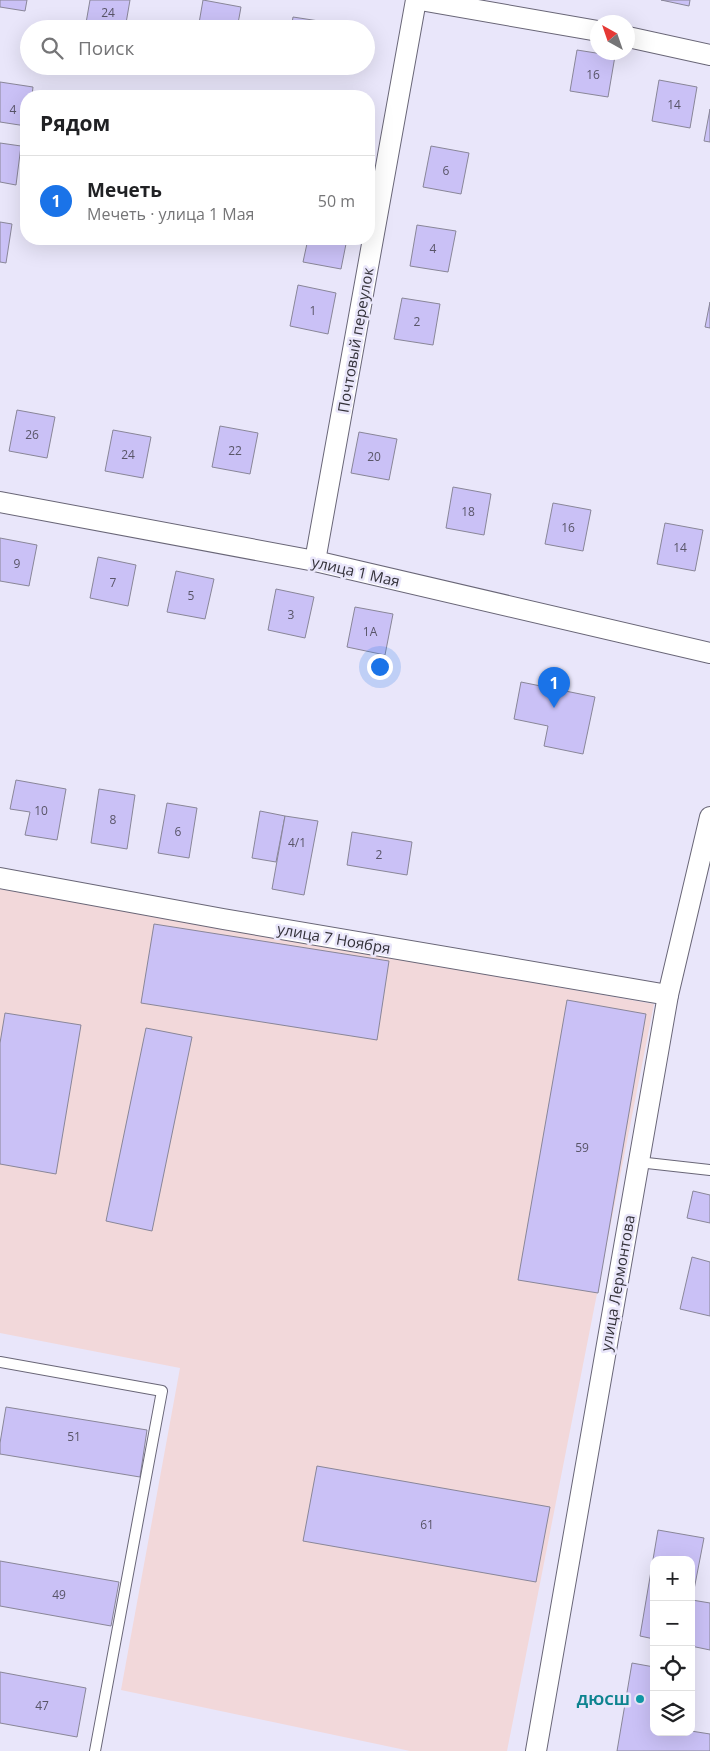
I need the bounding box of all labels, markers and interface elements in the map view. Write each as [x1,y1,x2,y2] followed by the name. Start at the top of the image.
[101,4,115,21] house number: 24
[590,15,635,60] north arrow
[20,20,375,75] search box
[38,34,66,62] icon: search
[78,35,134,61] text: Поиск
[586,66,600,83] house number: 16
[667,96,681,113] house number: 14
[10,101,17,118] house number: 4
[40,109,110,137] text: Рядом
[443,162,450,179] house number: 6
[87,177,162,203] text: Мечеть
[51,190,61,212] text: 1
[318,190,355,212] text: 50 m
[87,203,254,225] text: Мечеть · улица 1 Мая
[430,240,437,257] house number: 4
[332,266,378,414] street label: Почтовый переулок
[310,302,316,319] house number: 1
[414,313,421,330] house number: 2
[25,426,39,443] house number: 26
[228,442,242,459] house number: 22
[121,446,135,463] house number: 24
[367,448,381,465] house number: 20
[461,503,475,520] house number: 18
[561,519,575,536] house number: 16
[673,539,687,556] house number: 14
[310,551,402,591] street label: улица 1 Мая
[14,555,21,572] house number: 9
[110,574,117,591] house number: 7
[188,587,195,604] house number: 5
[288,606,295,623] house number: 3
[363,623,378,640] house number: 1А
[367,654,393,680] your location
[538,667,570,708] pin: 1
[34,802,48,819] house number: 10
[110,811,117,828] house number: 8
[175,823,182,840] house number: 6
[288,834,306,851] house number: 4/1
[376,846,383,863] house number: 2
[276,918,392,958] street label: улица 7 Ноября
[575,1139,589,1156] house number: 59
[595,1213,639,1353] street label: улица Лермонтова
[67,1428,81,1445] house number: 51
[420,1516,434,1533] house number: 61
[650,1556,695,1736] map controls
[650,1556,695,1601] button: +
[52,1586,66,1603] house number: 49
[650,1601,695,1646] button: −
[650,1646,695,1691] button: locate
[577,1689,630,1709] place label: ДЮСШ
[650,1691,695,1736] button: layers
[634,1693,646,1705] marker: ДЮСШ
[35,1697,49,1714] house number: 47

